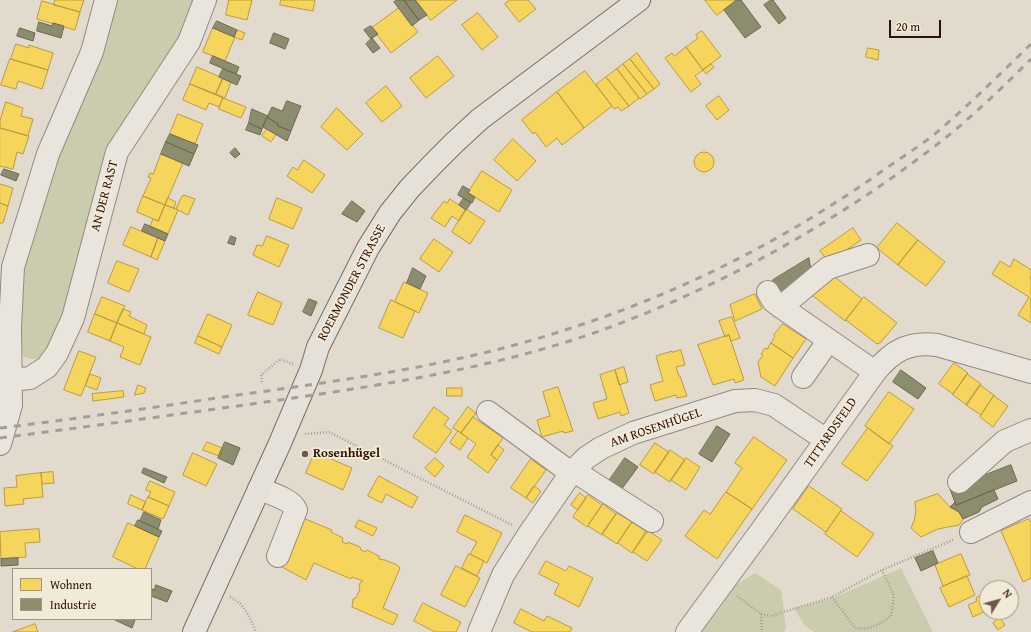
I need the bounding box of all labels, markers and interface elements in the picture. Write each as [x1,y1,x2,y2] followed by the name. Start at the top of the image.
[891,12,943,38] scale bar
[896,18,920,35] text: 20 m
[88,159,122,233] street label: AN DER RAST
[315,222,389,344] street label: ROERMONDER STRASSE
[801,395,861,471] street label: TITTARDSFELD
[608,405,704,451] street label: AM ROSENHÜGEL
[313,446,380,462] place label: Rosenhügel
[300,449,310,459] marker: Rosenhügel
[12,568,152,620] legend
[50,576,92,593] text: Wohnen
[979,580,1019,620] north arrow
[999,586,1016,601] text: N
[50,596,96,613] text: Industrie

